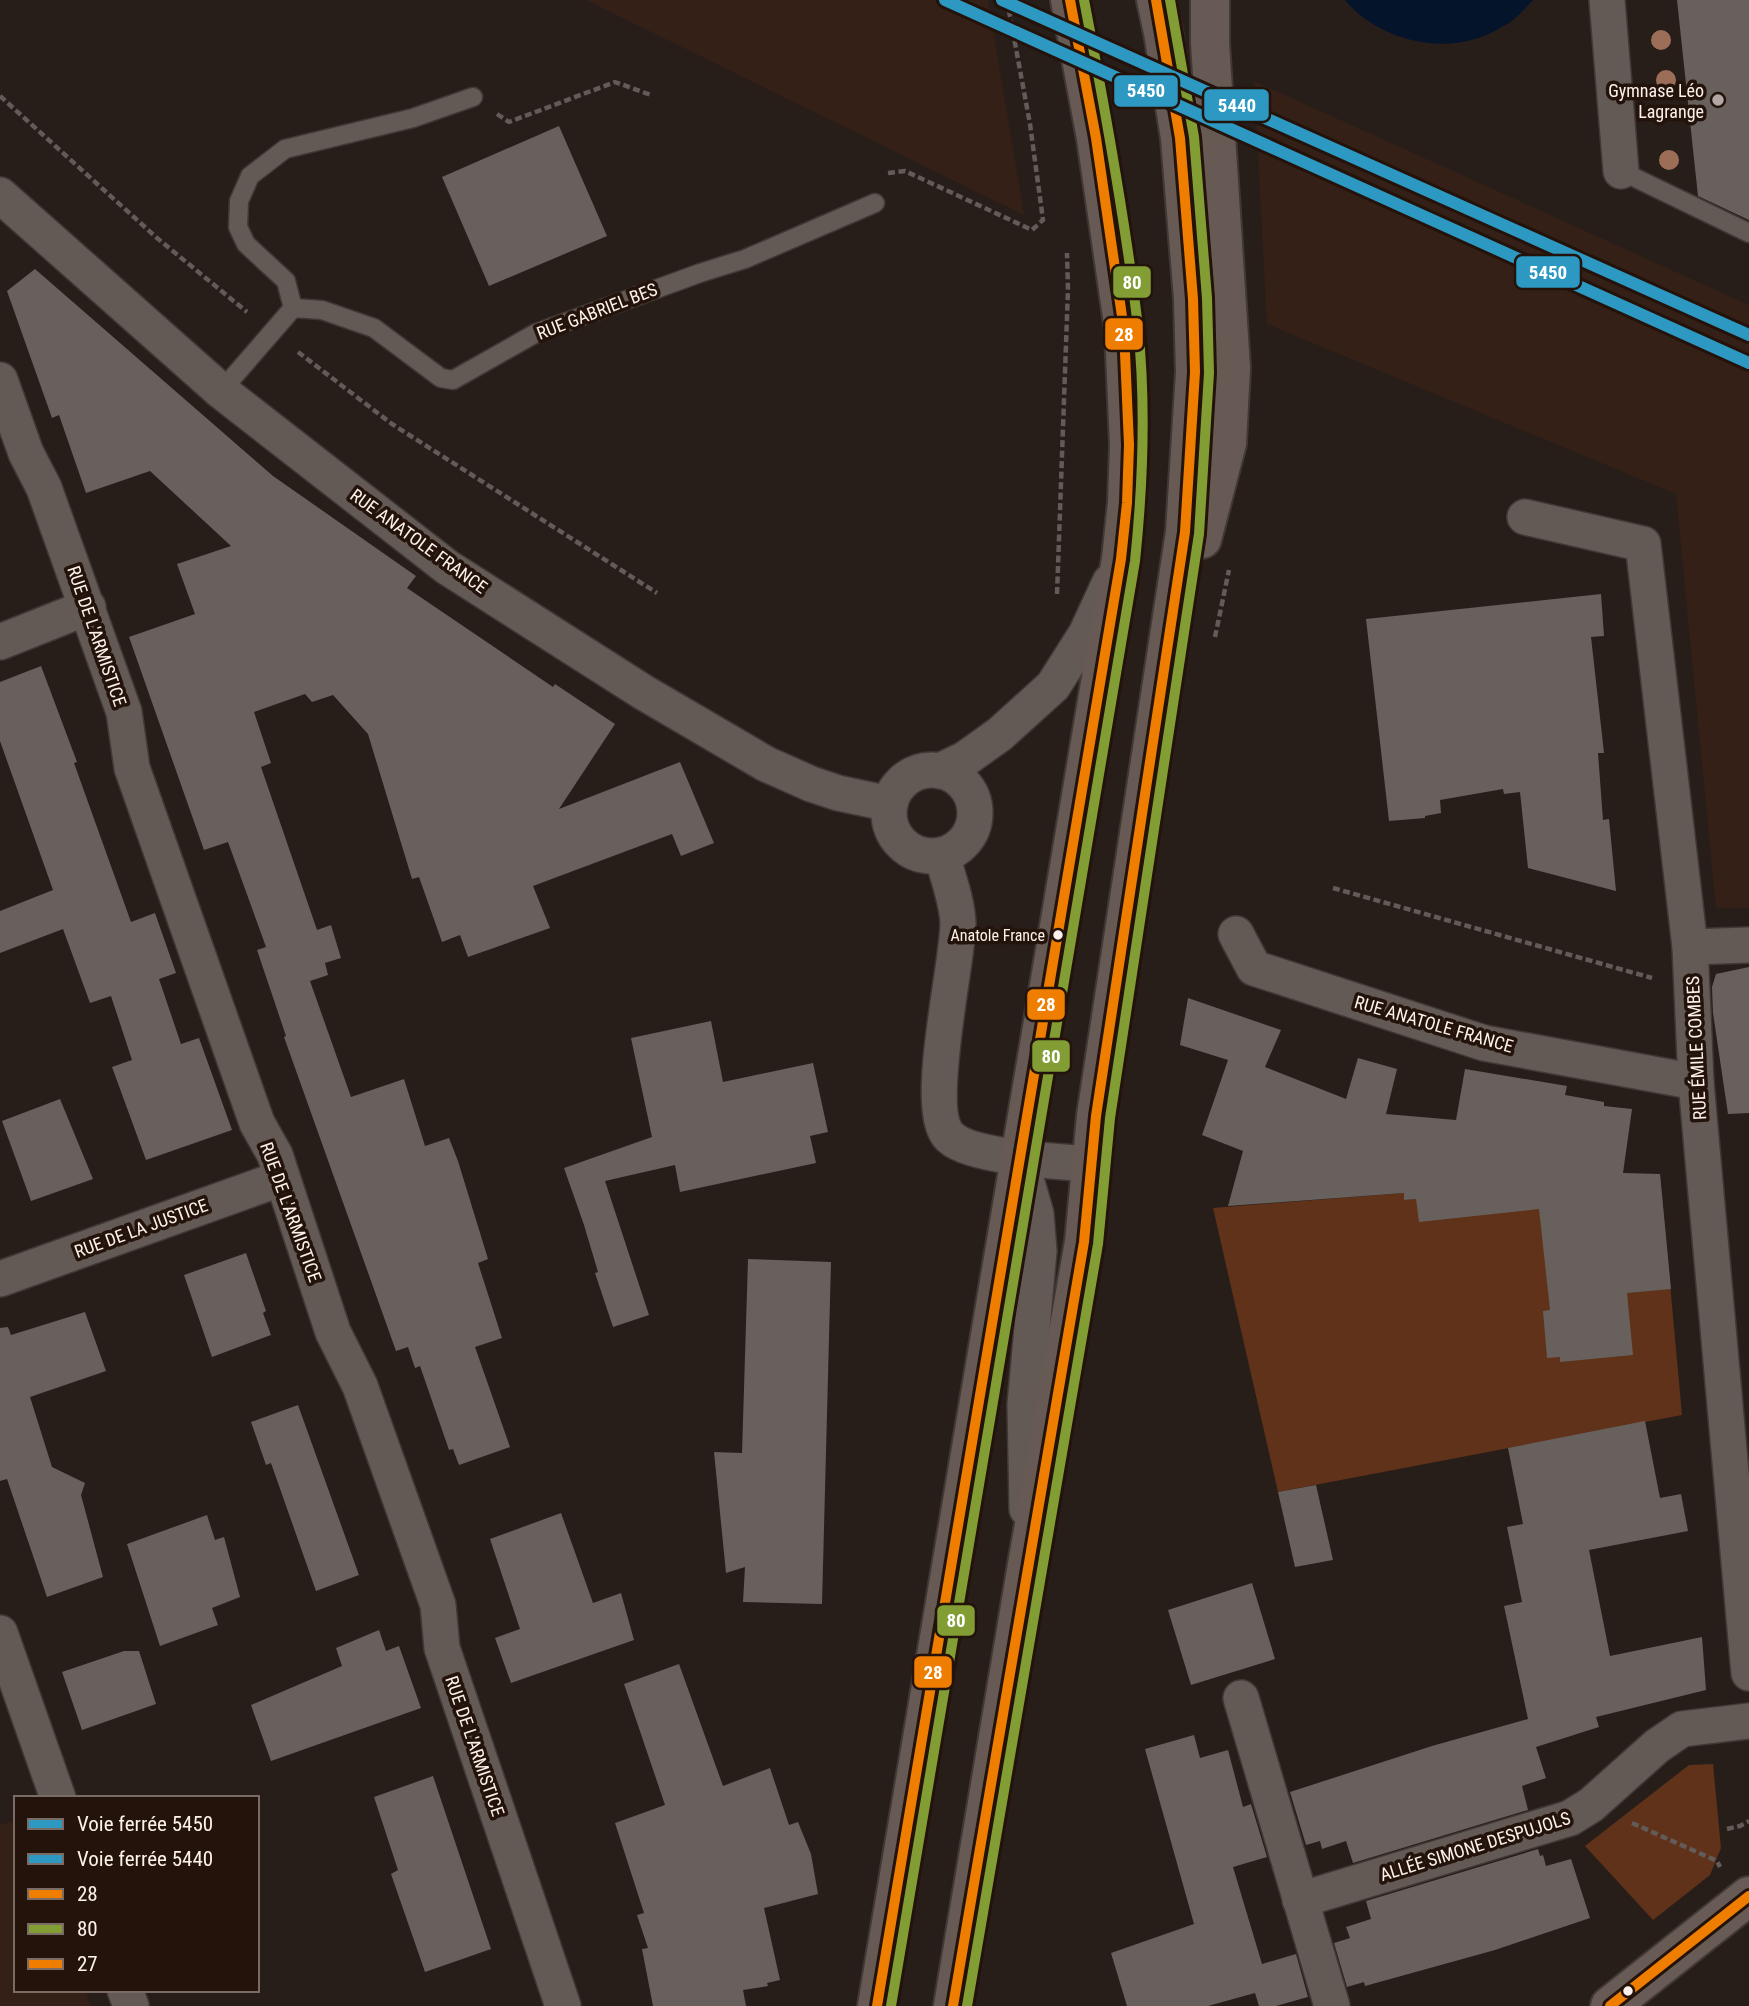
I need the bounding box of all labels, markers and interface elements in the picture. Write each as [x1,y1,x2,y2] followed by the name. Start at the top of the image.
[1113,74,1179,108] line badge: 5450
[1127,79,1165,102] text: 5450
[1608,80,1704,122] place label: Gymnase Léo Lagrange
[1203,88,1270,122] line badge: 5440
[1710,92,1726,108] marker: Gymnase Léo Lagrange
[1218,94,1256,117] text: 5440
[1515,255,1581,289] line badge: 5450
[1529,261,1567,284] text: 5450
[1112,265,1152,299] line badge: 80
[1122,271,1142,294] text: 80
[534,278,660,344] street label: RUE GABRIEL BES
[1104,317,1144,351] line badge: 28
[1114,323,1134,346] text: 28
[346,484,492,598] street label: RUE ANATOLE FRANCE
[63,563,131,709] street label: RUE DE L'ARMISTICE
[951,926,1045,945] place label: Anatole France
[1051,928,1065,942] marker: Anatole France
[1682,975,1710,1121] street label: RUE ÉMILE COMBES
[1026,988,1066,1021] line badge: 28
[1352,991,1516,1057] street label: RUE ANATOLE FRANCE
[1036,993,1056,1016] text: 28
[1031,1039,1071,1073] line badge: 80
[1041,1045,1061,1068] text: 80
[256,1139,326,1285] street label: RUE DE L'ARMISTICE
[71,1194,211,1262] street label: RUE DE LA JUSTICE
[936,1604,976,1637] line badge: 80
[946,1609,966,1632] text: 80
[913,1655,953,1689] line badge: 28
[923,1661,943,1684] text: 28
[441,1673,509,1819] street label: RUE DE L'ARMISTICE
[14,1796,259,1992] legend
[1377,1807,1573,1885] street label: ALLÉE SIMONE DESPUJOLS
[77,1812,213,1836] text: Voie ferrée 5450
[77,1847,213,1871] text: Voie ferrée 5440
[77,1882,98,1906] text: 28
[77,1917,98,1941] text: 80
[77,1952,98,1976] text: 27
[1621,1984,1635,1998] unlabelled marker

